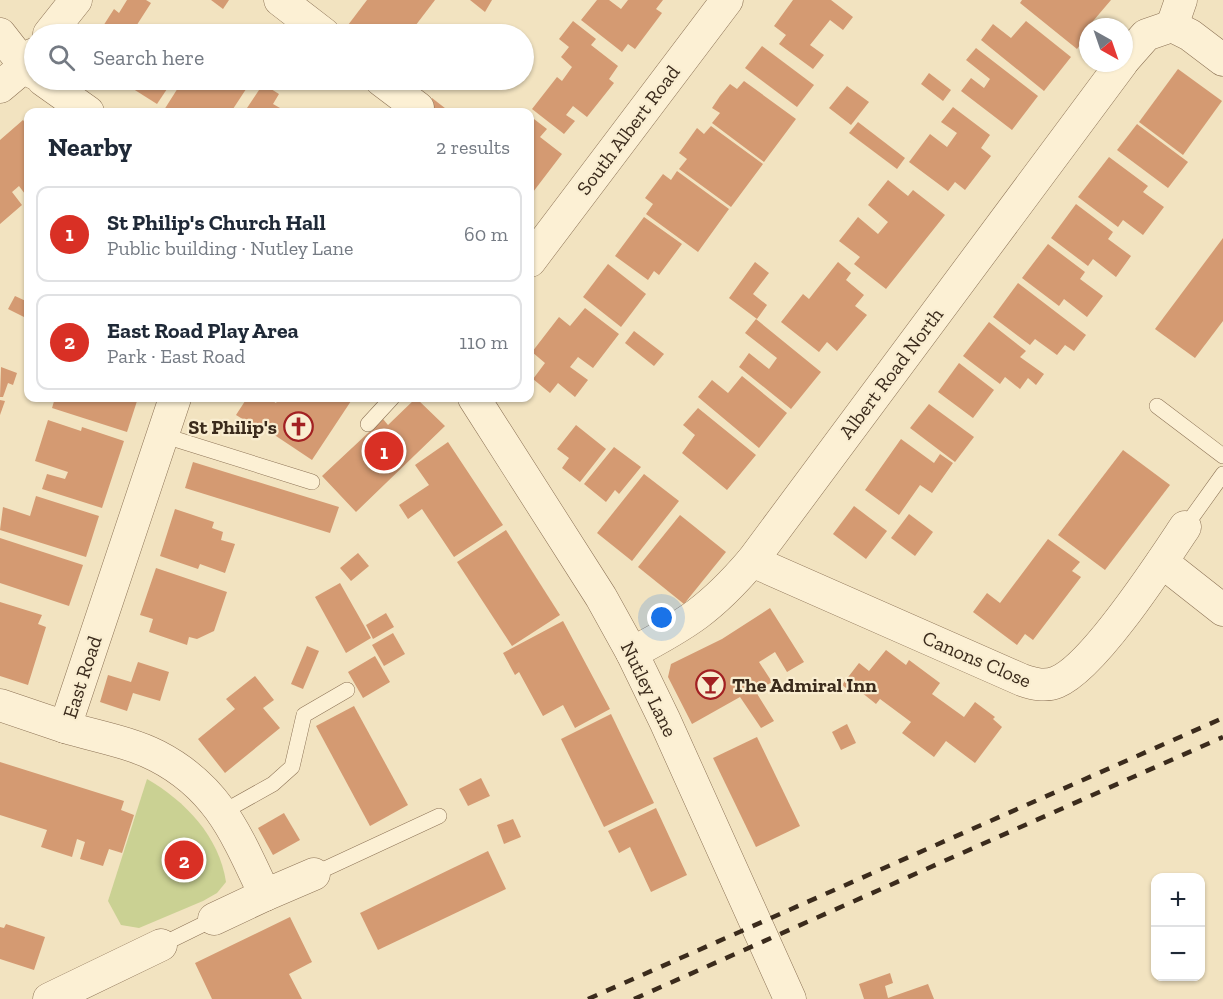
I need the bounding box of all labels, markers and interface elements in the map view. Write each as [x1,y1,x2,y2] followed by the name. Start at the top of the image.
[1079,18,1133,72] north arrow
[24,24,534,90] search box
[45,41,78,74] icon: search
[93,44,204,71] text: Search here
[571,60,685,200] street label: South Albert Road
[48,131,132,163] text: Nearby
[436,135,510,159] text: 2 results
[107,209,326,236] text: St Philip's Church Hall
[65,222,74,246] text: 1
[464,222,508,246] text: 60 m
[107,236,353,260] text: Public building · Nutley Lane
[834,302,949,443] street label: Albert Road North
[107,317,299,344] text: East Road Play Area
[64,330,75,354] text: 2
[459,330,508,354] text: 110 m
[107,344,245,368] text: Park · East Road
[282,411,314,443] church icon: St Philip's
[188,415,277,439] place label: St Philip's
[364,428,404,474] pin: 1
[647,603,676,632] your location
[919,625,1035,693] street label: Canons Close
[57,633,107,721] street label: East Road
[616,637,682,741] street label: Nutley Lane
[695,669,727,701] bar icon: The Admiral Inn
[732,673,877,697] place label: The Admiral Inn
[164,838,204,882] pin: 2
[1151,873,1205,981] map controls
[1151,873,1205,927] button: +
[1151,927,1205,981] button: −

